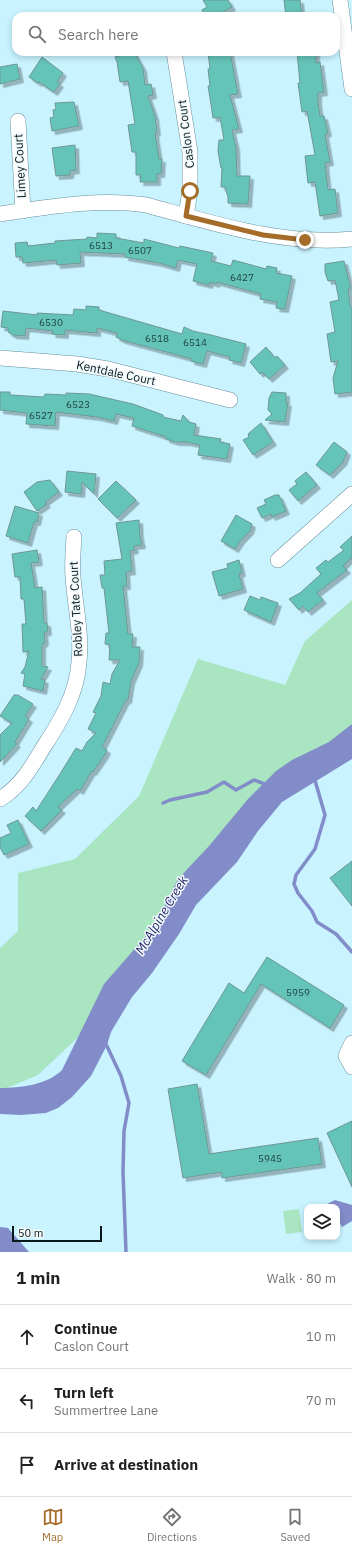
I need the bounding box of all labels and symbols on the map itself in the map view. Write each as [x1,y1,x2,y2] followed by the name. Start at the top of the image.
[174,99,197,169] street label: Caslon Court
[10,133,29,199] street label: Limey Court
[181,182,199,200] route start
[296,231,314,249] route end
[89,239,113,252] house number: 6513
[128,244,152,257] house number: 6507
[230,271,254,284] house number: 6427
[39,316,63,329] house number: 6530
[145,332,169,345] house number: 6518
[183,336,207,349] house number: 6514
[75,357,157,388] street label: Kentdale Court
[66,398,90,411] house number: 6523
[29,409,53,422] house number: 6527
[66,561,85,657] street label: Robley Tate Court
[131,873,192,958] water label: McAlpine Creek
[286,986,310,999] house number: 5959
[258,1152,282,1165] house number: 5945
[12,1224,102,1243] scale bar

